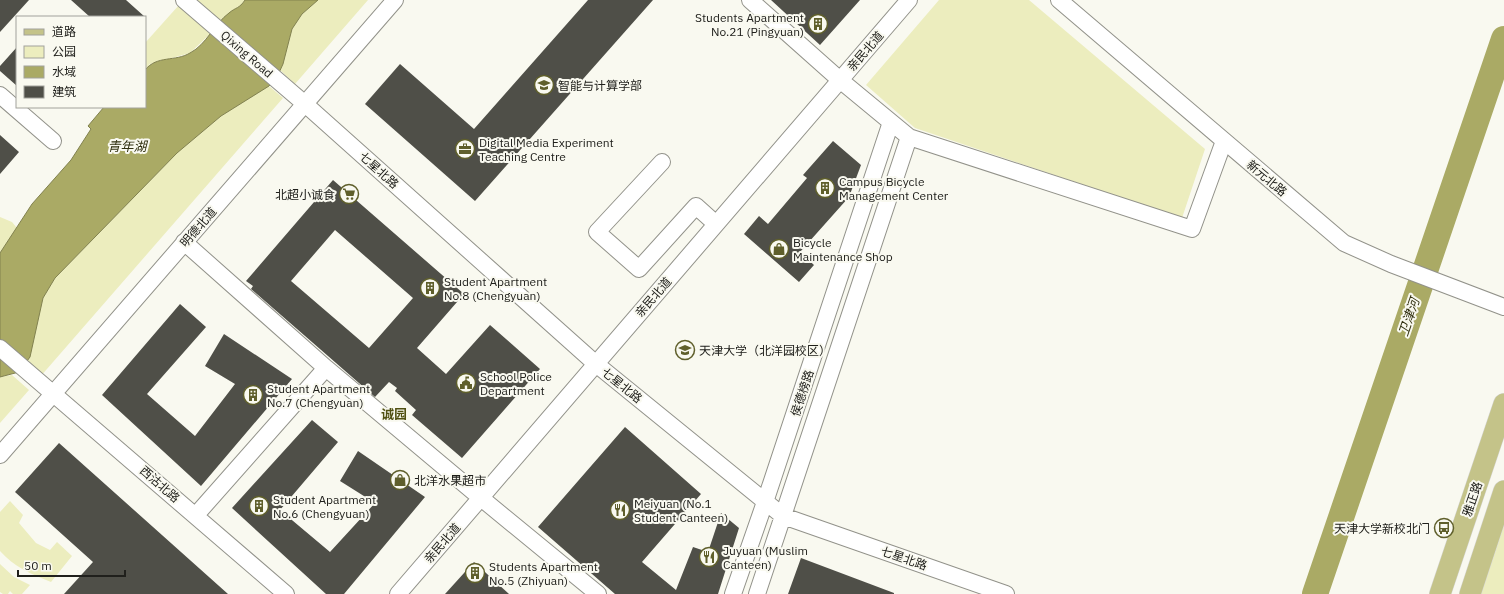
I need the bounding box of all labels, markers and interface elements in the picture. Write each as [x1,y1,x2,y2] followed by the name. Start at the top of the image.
[695,10,804,39] place label: Students Apartment No.21 (Pingyuan)
[807,13,829,35] building icon: Students Apartment No.21 (Pingyuan)
[16,16,146,108] legend
[52,24,76,39] text: 道路
[218,27,276,81] street label: Qixing Road
[844,28,886,74] street label: 亲民北道
[52,44,76,59] text: 公园
[52,64,76,79] text: 水域
[533,74,555,96] school or university icon: 智能与计算学部
[558,78,642,93] place label: 智能与计算学部
[52,84,76,99] text: 建筑
[479,135,614,164] place label: Digital Media Experiment Teaching Centre
[107,138,148,155] water label: 青年湖
[454,138,476,160] office icon: Digital Media Experiment Teaching Centre
[356,148,402,192] street label: 七星北路
[1244,157,1290,199] street label: 新元北路
[839,174,949,203] place label: Campus Bicycle Management Center
[814,177,836,199] building icon: Campus Bicycle Management Center
[338,183,360,205] supermarket icon: 北超小诚食
[275,187,335,202] place label: 北超小诚食
[177,204,219,250] street label: 明德北道
[793,235,893,264] place label: Bicycle Maintenance Shop
[768,238,790,260] shop icon: Bicycle Maintenance Shop
[444,274,547,303] place label: Student Apartment No.8 (Chengyuan)
[632,274,674,320] street label: 亲民北道
[419,277,441,299] building icon: Student Apartment No.8 (Chengyuan)
[1395,293,1424,338] water label: 卫津河
[674,339,696,361] school or university icon: 天津大学（北洋园校区）
[699,343,831,358] place label: 天津大学（北洋园校区）
[599,364,645,406] street label: 七星北路
[787,368,817,418] street label: 侯德榜路
[480,369,552,398] place label: School Police Department
[455,372,477,394] public building icon: School Police Department
[267,381,370,410] place label: Student Apartment No.7 (Chengyuan)
[242,384,264,406] building icon: Student Apartment No.7 (Chengyuan)
[381,406,407,423] district label: 诚园
[137,463,183,505] street label: 西沽北路
[389,469,411,491] shop icon: 北洋水果超市
[414,473,486,488] place label: 北洋水果超市
[1459,480,1485,518] street label: 雅正路
[273,492,376,521] place label: Student Apartment No.6 (Chengyuan)
[248,495,270,517] building icon: Student Apartment No.6 (Chengyuan)
[634,496,728,525] place label: Meiyuan (No.1 Student Canteen)
[609,499,631,521] restaurant icon: Meiyuan (No.1 Student Canteen)
[1433,517,1455,539] bus stop icon: 天津大学新校北门
[421,520,463,566] street label: 亲民北道
[1334,521,1430,536] place label: 天津大学新校北门
[723,543,808,572] place label: Juyuan (Muslim Canteen)
[879,543,929,573] street label: 七星北路
[698,546,720,568] restaurant icon: Juyuan (Muslim Canteen)
[18,552,125,578] scale bar
[24,558,52,573] text: 50 m
[489,559,598,588] place label: Students Apartment No.5 (Zhiyuan)
[464,562,486,584] building icon: Students Apartment No.5 (Zhiyuan)

